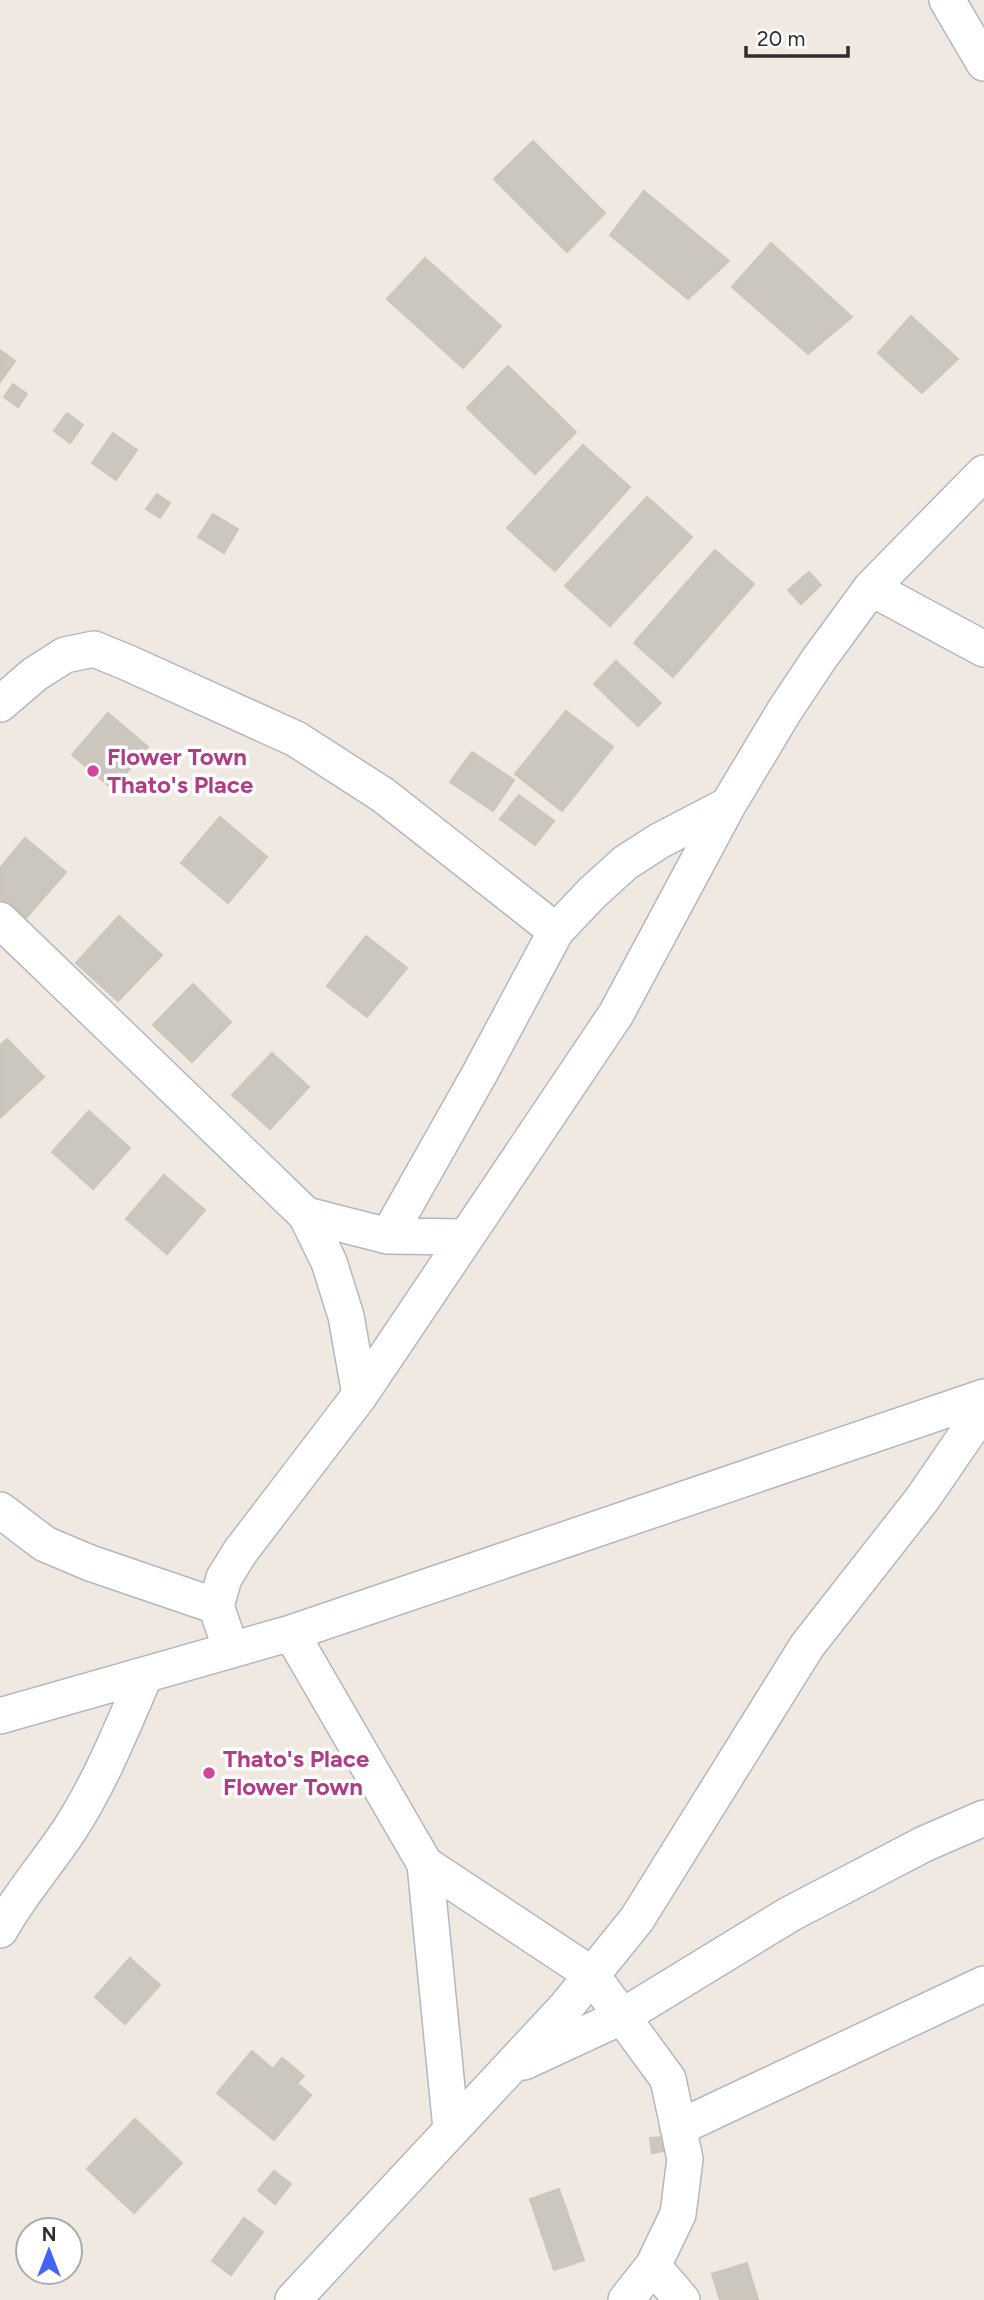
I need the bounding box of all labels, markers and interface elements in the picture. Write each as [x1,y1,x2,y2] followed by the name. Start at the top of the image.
[746,14,848,58] scale bar
[757,26,805,51] text: 20 m
[107,742,253,799] place label: Flower Town Thato's Place
[85,763,101,779] marker: Flower Town Thato's Place
[223,1744,369,1801] place label: Thato's Place Flower Town
[201,1765,217,1781] marker: Thato's Place Flower Town
[14,2216,84,2286] north arrow
[42,2223,56,2246] text: N

